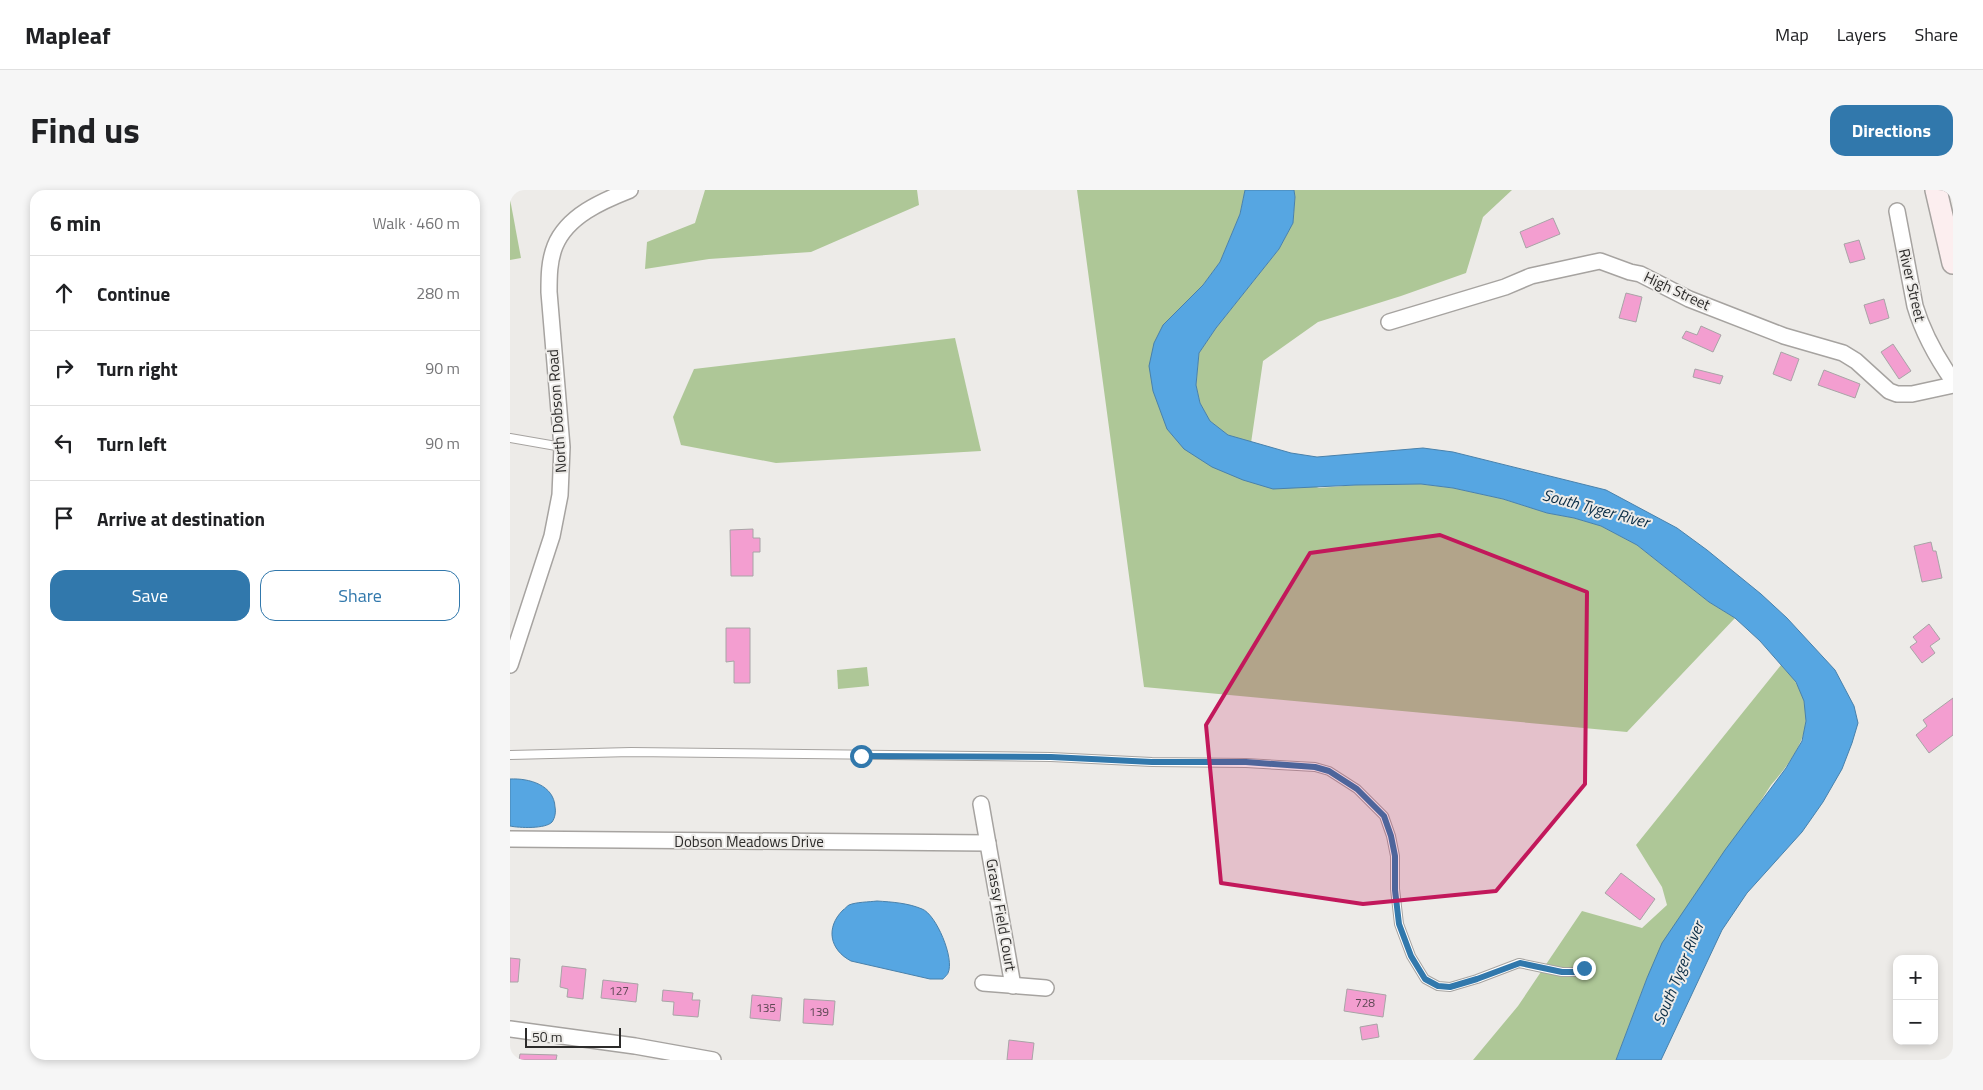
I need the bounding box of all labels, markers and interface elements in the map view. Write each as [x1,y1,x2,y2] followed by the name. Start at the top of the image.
[25,17,110,53] text: Mapleaf
[1775,21,1809,48] text: Map
[1837,21,1886,48] text: Layers
[1914,21,1958,48] text: Share
[30,103,140,157] text: Find us
[1830,105,1953,156] button: Directions
[50,207,101,239] text: 6 min
[372,211,460,235] text: Walk · 460 m
[1893,246,1932,324] street label: River Street
[1640,265,1715,316] street label: High Street
[50,279,78,307] icon: ahead
[97,279,170,308] text: Continue
[416,281,460,305] text: 280 m
[541,348,572,474] street label: North Dobson Road
[50,354,78,382] icon: right
[97,354,178,383] text: Turn right
[425,356,460,380] text: 90 m
[50,429,78,457] icon: left
[97,429,167,458] text: Turn left
[425,431,460,455] text: 90 m
[1540,482,1654,534] water label: South Tyger River
[50,504,78,532] icon: arrive
[97,504,265,533] text: Arrive at destination
[50,570,250,621] button: Save
[260,570,460,621] button: Share
[850,745,873,768] route start
[674,830,824,853] street label: Dobson Meadows Drive
[980,857,1023,974] street label: Grassy Field Court
[1646,916,1710,1028] water label: South Tyger River
[1893,955,1938,1045] map controls
[1893,955,1938,1000] button: +
[1573,957,1596,980] route end
[609,981,629,1000] house number: 127
[1355,993,1375,1012] house number: 728
[756,998,776,1017] house number: 135
[1893,1000,1938,1045] button: −
[809,1002,829,1021] house number: 139
[525,1025,621,1048] scale bar
[532,1026,562,1047] text: 50 m

